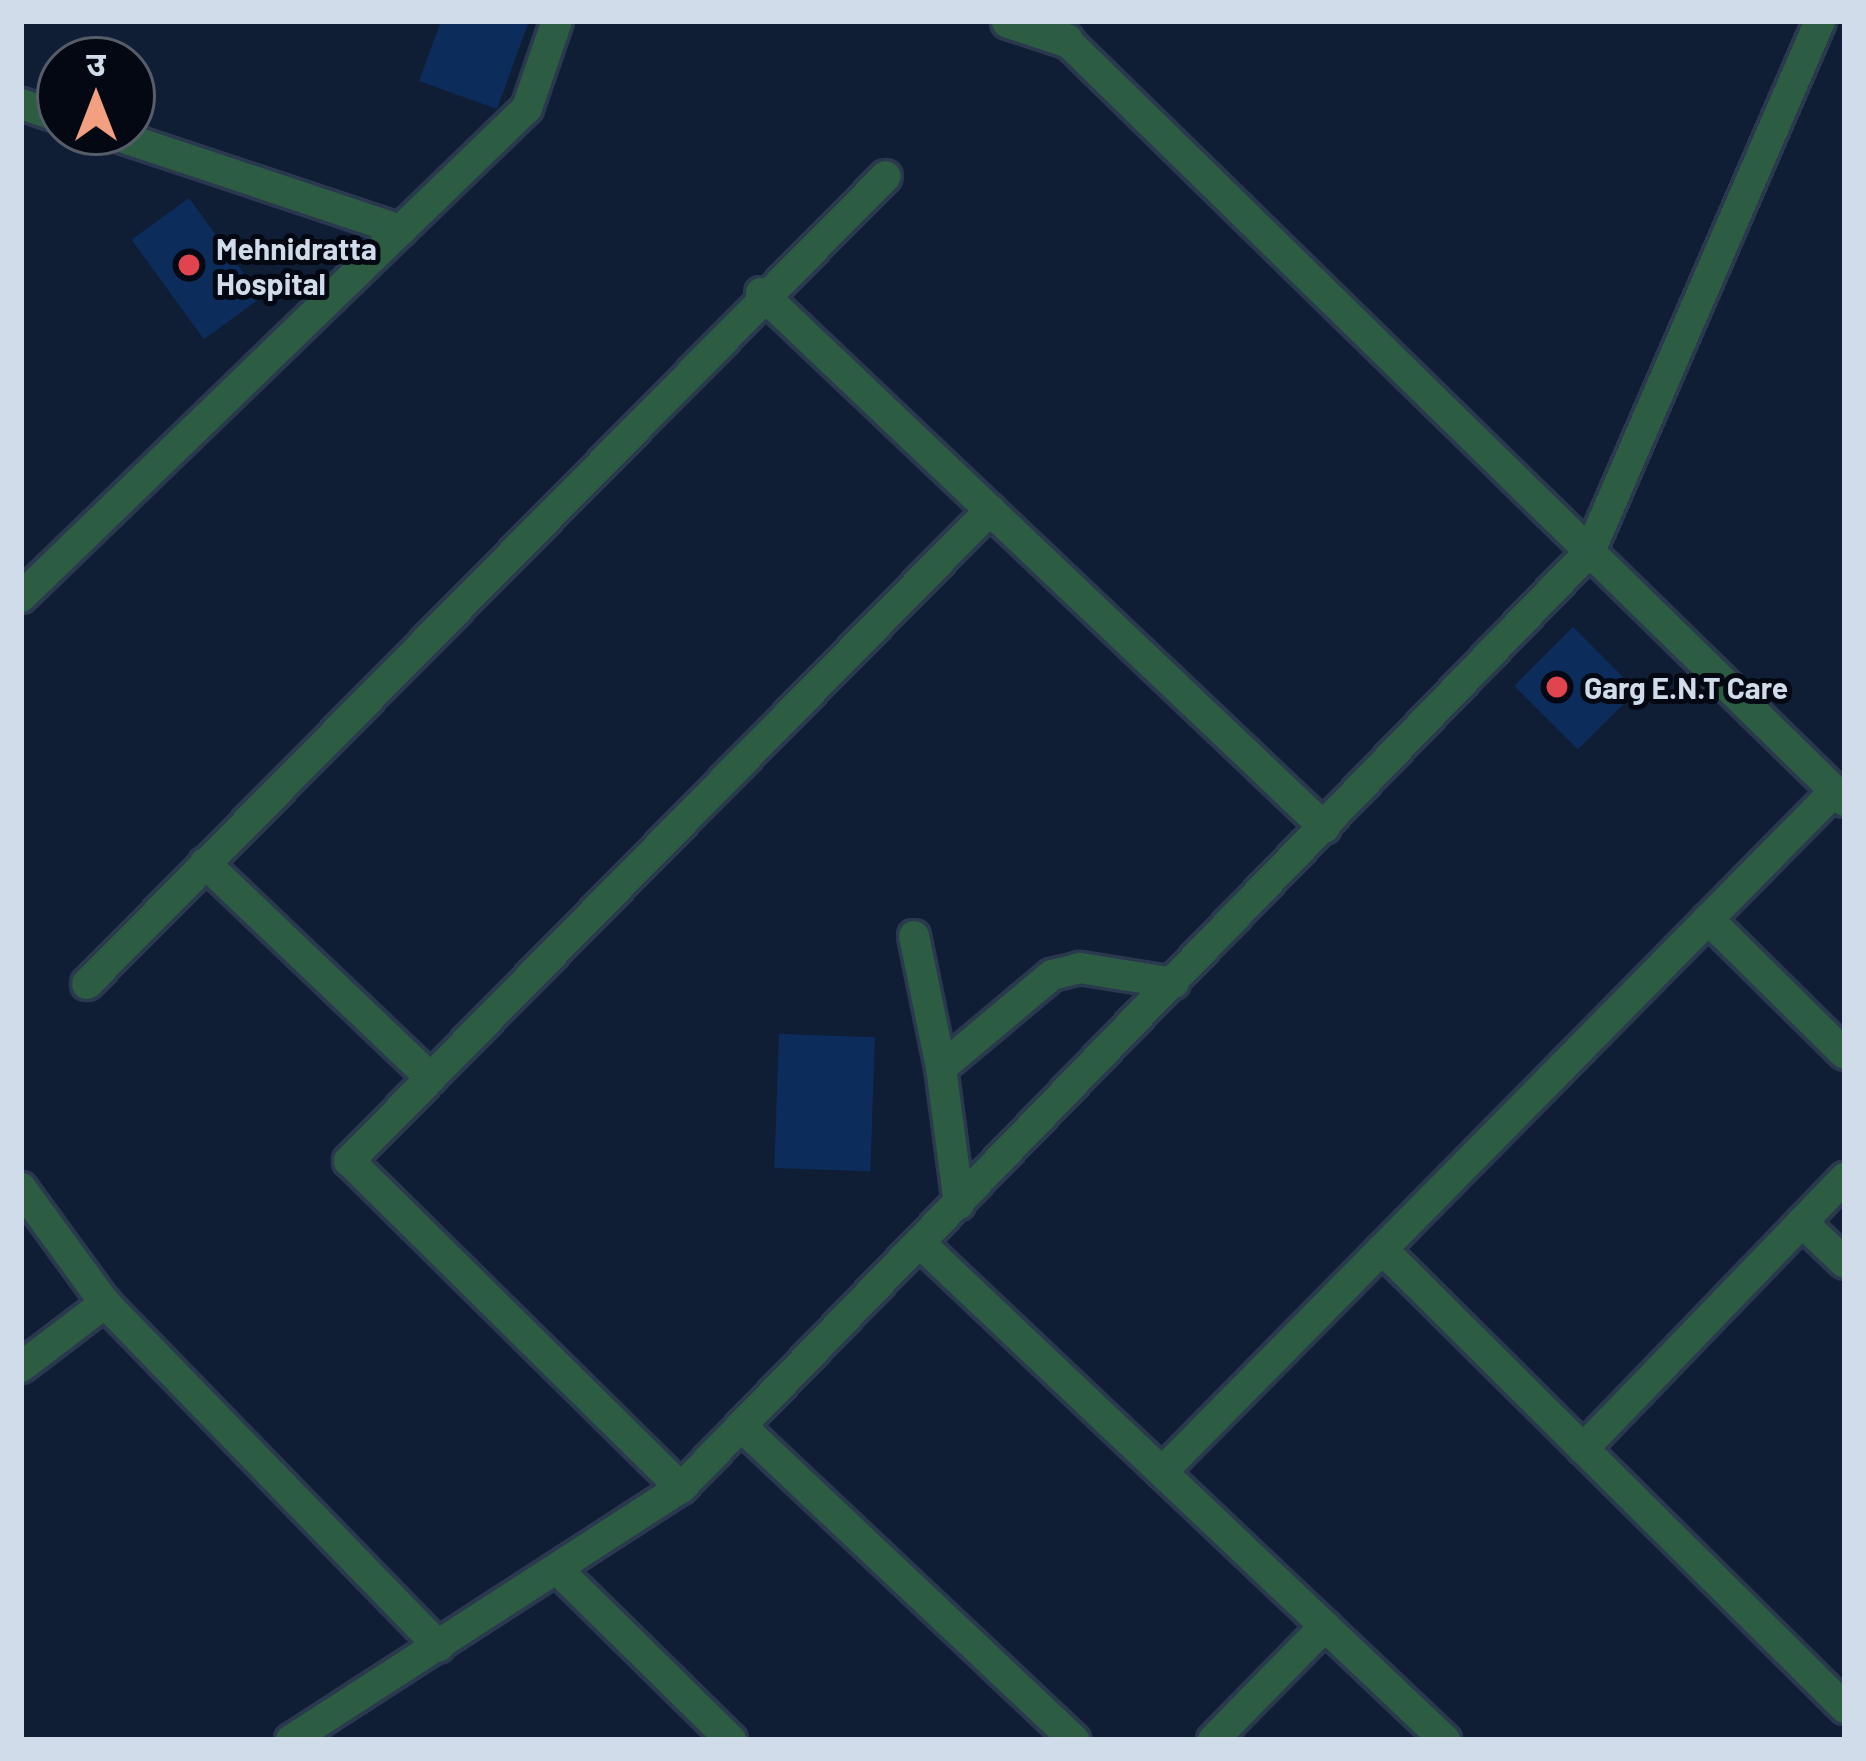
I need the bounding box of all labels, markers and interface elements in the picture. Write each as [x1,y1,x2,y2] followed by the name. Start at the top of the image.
[36,36,156,156] north arrow
[86,43,106,83] text: उ
[216,230,377,300] place label: Mehnidratta Hospital
[173,249,205,281] marker: Mehnidratta Hospital
[1584,669,1788,705] place label: Garg E.N.T Care
[1541,671,1573,703] marker: Garg E.N.T Care

